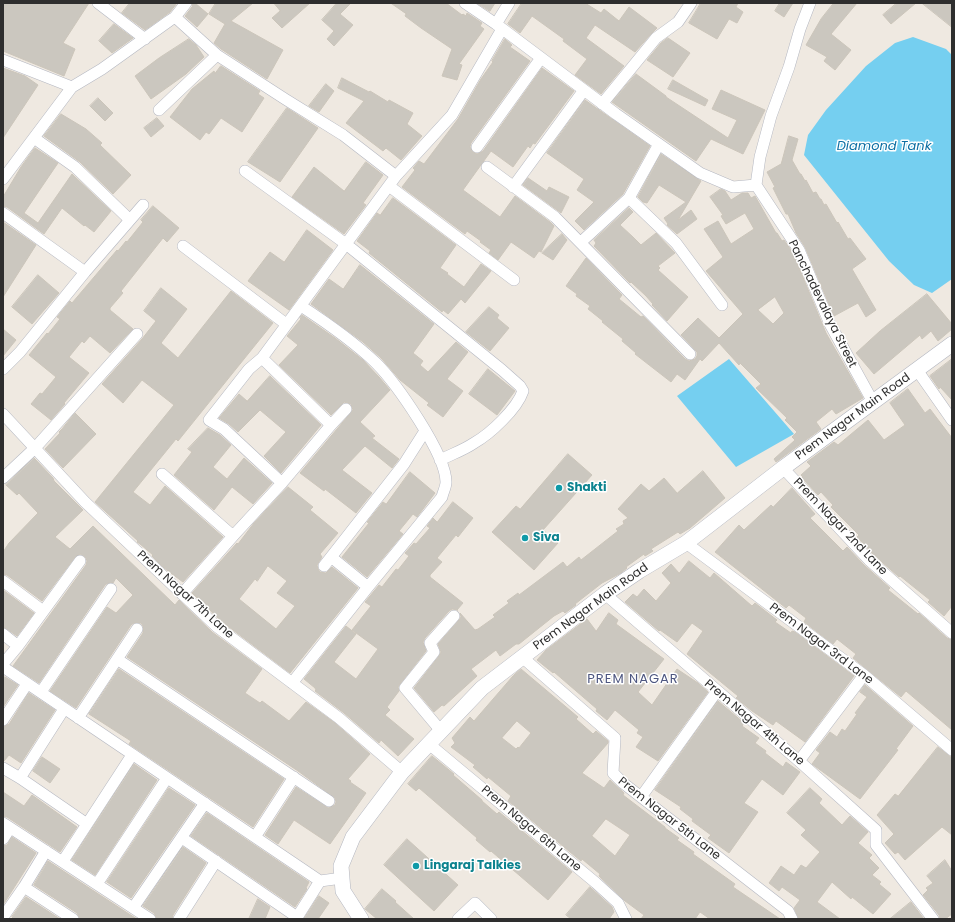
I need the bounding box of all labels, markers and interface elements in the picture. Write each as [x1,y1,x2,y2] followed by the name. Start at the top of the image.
[837,139,931,155] water label: Diamond Tank
[785,238,859,370] street label: Panchadevalaya Street
[793,371,913,463] street label: Prem Nagar Main Road
[790,476,890,578] street label: Prem Nagar 2nd Lane
[567,481,606,495] place label: Shakti
[554,483,564,493] marker: Shakti
[533,531,560,545] place label: Siva
[520,533,530,543] marker: Siva
[134,548,236,642] street label: Prem Nagar 7th Lane
[531,561,651,653] street label: Prem Nagar Main Road
[766,600,876,688] street label: Prem Nagar 3rd Lane
[587,672,679,688] district label: PREM NAGAR
[701,677,807,769] street label: Prem Nagar 4th Lane
[615,775,723,863] street label: Prem Nagar 5th Lane
[478,783,584,875] street label: Prem Nagar 6th Lane
[424,859,521,873] place label: Lingaraj Talkies
[411,861,421,871] marker: Lingaraj Talkies

